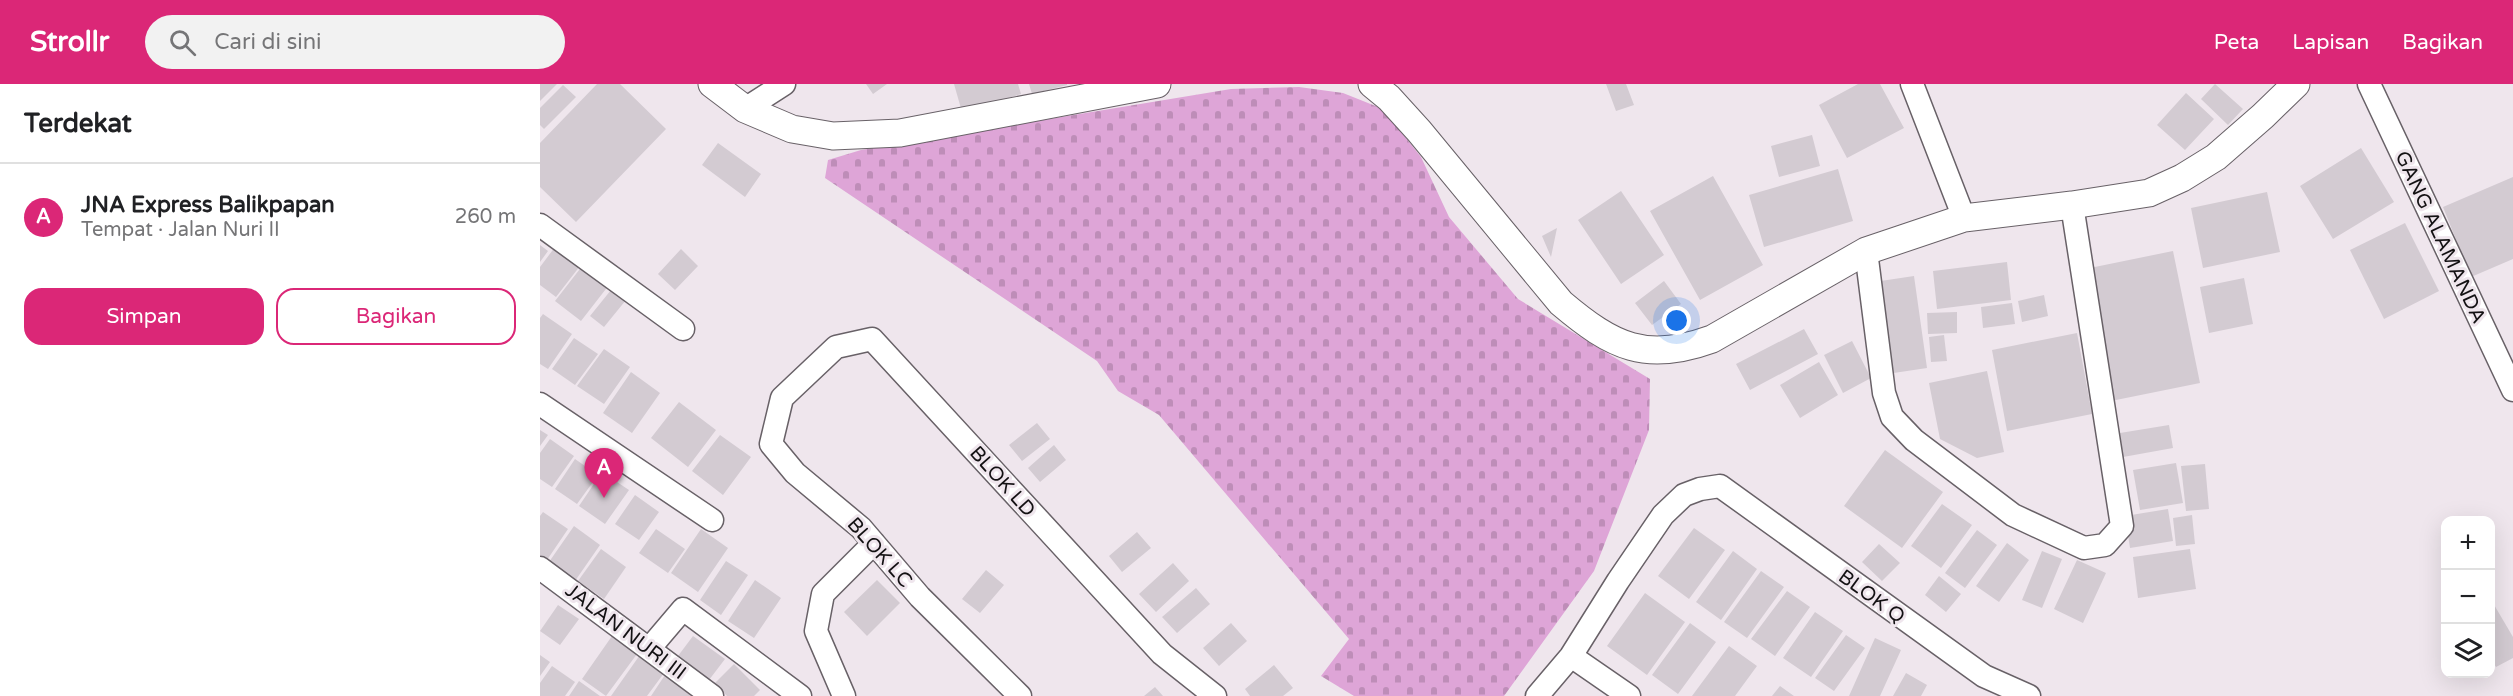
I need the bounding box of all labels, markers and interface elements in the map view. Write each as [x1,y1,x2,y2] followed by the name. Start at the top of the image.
[145,15,565,69] search box
[30,25,109,59] text: Strollr
[166,26,199,59] icon: search
[214,29,322,55] text: Cari di sini
[2214,30,2259,55] text: Peta
[2292,30,2369,55] text: Lapisan
[2402,30,2483,55] text: Bagikan
[24,108,132,139] text: Terdekat
[2390,147,2491,327] street label: GANG ALAMANDA
[81,192,335,218] text: JNA Express Balikpapan
[36,205,51,229] text: A
[455,205,516,229] text: 260 m
[81,218,280,242] text: Tempat · Jalan Nuri II
[24,288,264,345] button: Simpan
[276,288,516,345] button: Bagikan
[1662,306,1691,335] your location
[964,441,1040,522] street label: BLOK LD
[584,448,624,498] pin: A
[842,513,917,593] street label: BLOK LC
[2441,516,2495,678] map controls
[2441,516,2495,570] button: +
[1833,565,1909,629] street label: BLOK Q
[2441,570,2495,624] button: −
[560,579,691,685] street label: JALAN NURI III
[2441,624,2495,678] button: layers

